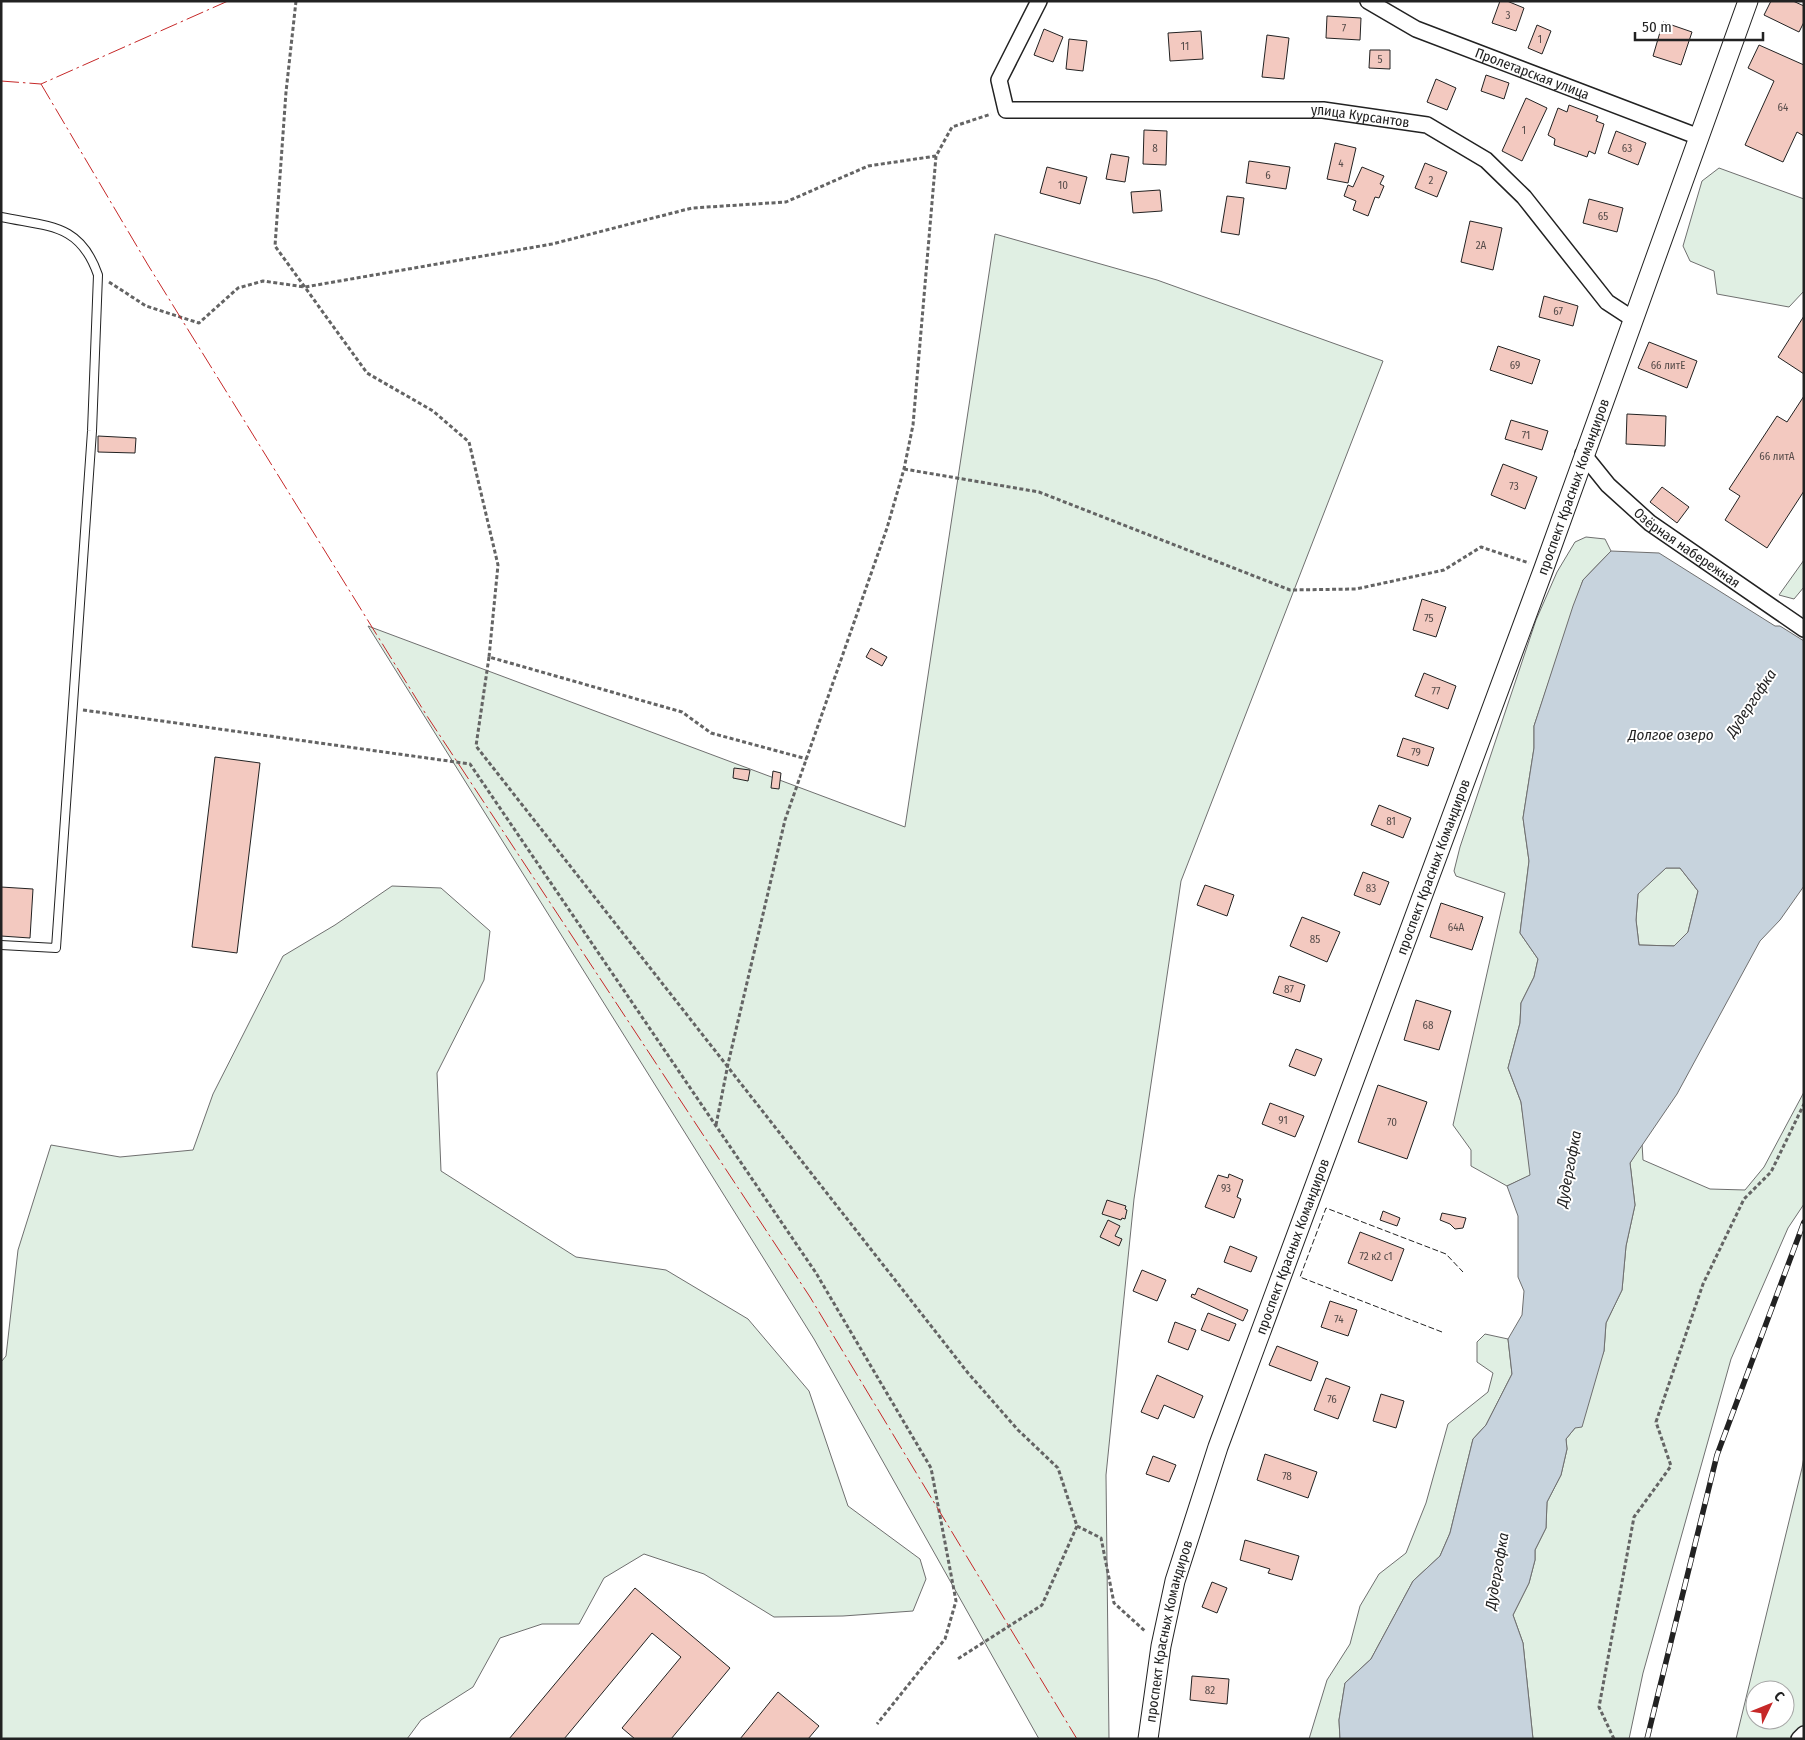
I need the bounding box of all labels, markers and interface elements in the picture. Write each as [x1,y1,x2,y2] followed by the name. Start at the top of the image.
[1506,9,1511,22] house number: 3
[1635,10,1762,42] scale bar
[1642,18,1672,36] text: 50 m
[1342,22,1347,35] house number: 7
[1538,33,1542,46] house number: 1
[1181,40,1189,53] house number: 11
[1472,44,1592,103] street label: Пролетарская улица
[1377,53,1383,66] house number: 5
[1778,101,1789,114] house number: 64
[1311,102,1411,131] street label: улица Курсантов
[1522,124,1526,137] house number: 1
[1152,142,1158,155] house number: 8
[1622,142,1632,155] house number: 63
[1338,157,1344,170] house number: 4
[1265,169,1271,182] house number: 6
[1429,174,1434,187] house number: 2
[1058,179,1068,192] house number: 10
[1598,210,1608,223] house number: 65
[1476,239,1487,252] house number: 2А
[1553,305,1563,318] house number: 67
[1510,359,1520,372] house number: 69
[1651,359,1685,372] house number: 66 литЕ
[1534,396,1613,577] street label: проспект Красных Командиров
[1522,429,1530,442] house number: 71
[1759,450,1795,463] house number: 66 литА
[1509,480,1519,493] house number: 73
[1630,504,1743,592] street label: Озёрная набережная
[1424,612,1434,625] house number: 75
[1721,666,1780,742] water label: Дудергофка
[1432,685,1441,698] house number: 77
[1626,726,1714,744] water label: Долгое озеро
[1411,746,1421,759] house number: 79
[1393,777,1474,957] street label: проспект Красных Командиров
[1386,815,1396,828] house number: 81
[1366,882,1376,895] house number: 83
[1448,921,1464,934] house number: 64А
[1310,933,1320,946] house number: 85
[1284,983,1294,996] house number: 87
[1423,1019,1434,1032] house number: 68
[1278,1114,1288,1127] house number: 91
[1387,1116,1397,1129] house number: 70
[1552,1129,1585,1211] water label: Дудергофка
[1253,1156,1333,1337] street label: проспект Красных Командиров
[1221,1182,1231,1195] house number: 93
[1359,1250,1393,1263] house number: 72 к2 с1
[1334,1313,1344,1326] house number: 74
[1327,1393,1337,1406] house number: 76
[1282,1470,1292,1483] house number: 78
[1481,1531,1513,1613] water label: Дудергофка
[1142,1538,1197,1723] street label: проспект Красных Командиров
[1745,1680,1795,1730] north arrow
[1205,1684,1215,1697] house number: 82
[1770,1688,1788,1705] text: С

